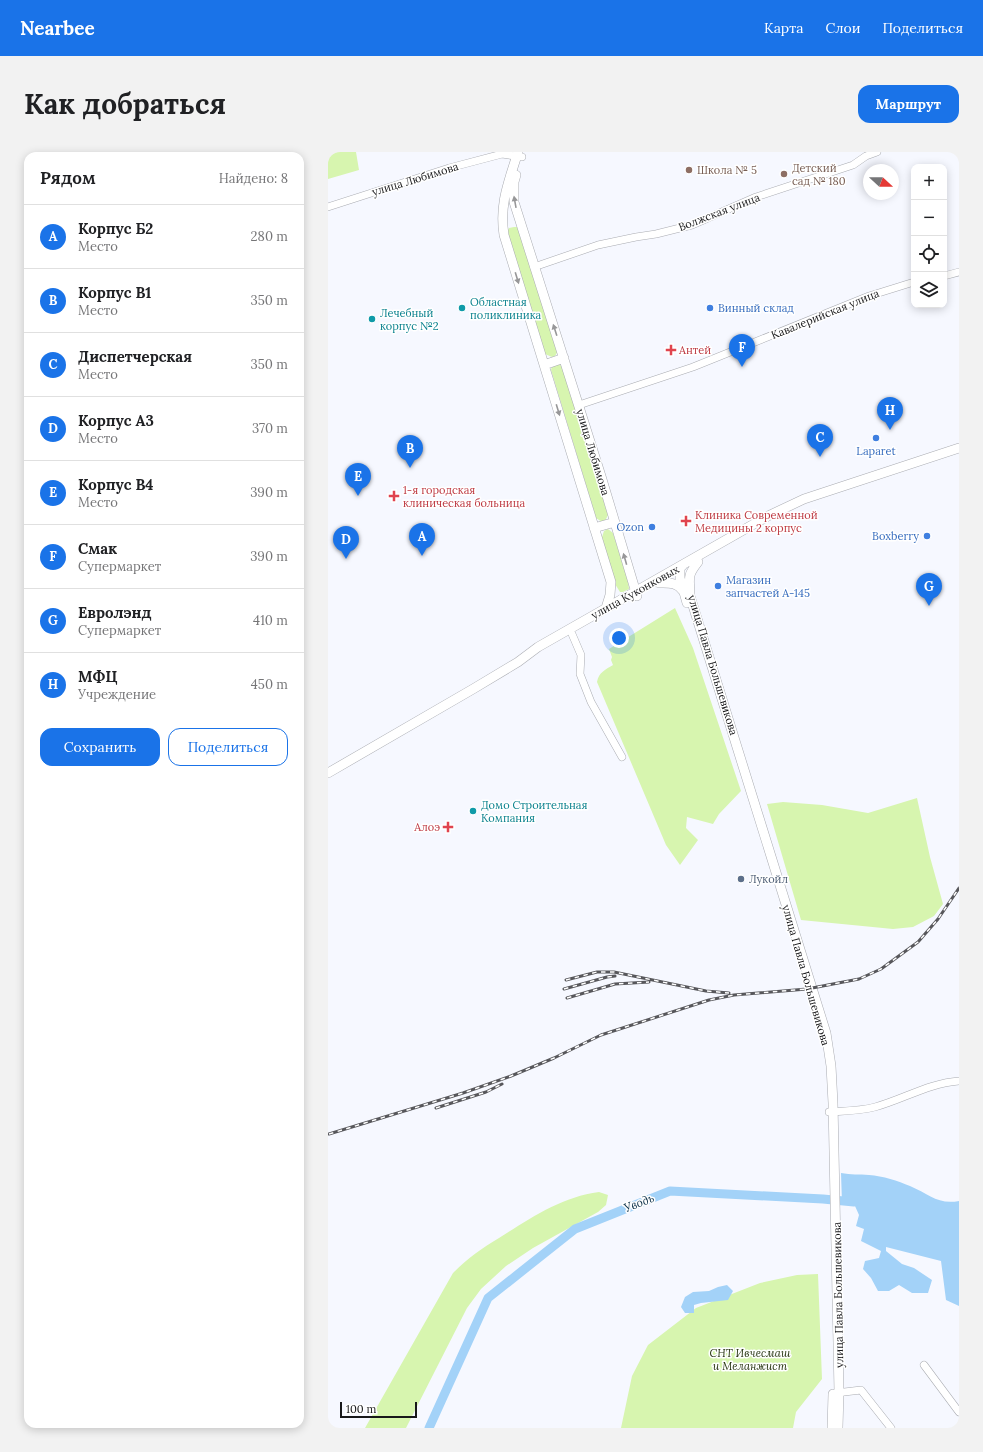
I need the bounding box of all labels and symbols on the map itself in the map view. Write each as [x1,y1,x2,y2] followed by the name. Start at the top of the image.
[370,159,460,199] street label: улица Любимова
[792,161,846,188] place label: Детский сад № 180
[697,163,757,177] place label: Школа № 5
[863,164,899,200] north arrow
[684,165,694,175] marker: Школа № 5
[779,169,789,179] marker: Детский сад № 180
[676,190,762,234] street label: Волжская улица
[512,196,518,209] one-way arrow
[514,272,520,284] one-way arrow
[769,286,881,342] street label: Кавалерийская улица
[470,295,542,322] place label: Областная поликлиника
[718,301,794,315] place label: Винный склад
[457,303,467,313] marker: Областная поликлиника
[705,303,715,313] marker: Винный склад
[380,306,439,333] place label: Лечебный корпус №2
[367,314,377,324] marker: Лечебный корпус №2
[551,323,557,335] one-way arrow
[729,334,755,367] pin: F
[678,343,711,357] place label: Антей
[666,345,676,355] marker: Антей
[877,397,903,430] pin: H
[555,405,561,417] one-way arrow
[573,407,613,497] street label: улица Любимова
[807,424,833,457] pin: C
[871,433,881,443] marker: Laparet
[397,435,423,468] pin: B
[856,444,896,458] place label: Laparet
[345,463,371,496] pin: E
[403,483,525,510] place label: 1-я городская клиническая больница
[388,490,400,502] marker: 1-я городская клиническая больница
[695,508,818,535] place label: Клиника Современной Медицины 2 корпус
[680,515,692,527] marker: Клиника Современной Медицины 2 корпус
[617,520,644,534] place label: Ozon
[647,522,657,532] marker: Ozon
[409,523,435,556] pin: A
[333,526,359,559] pin: D
[872,529,919,543] place label: Boxberry
[922,531,932,541] marker: Boxberry
[622,553,628,565] one-way arrow
[588,562,682,622] street label: улица Куконковых
[726,573,810,600] place label: Магазин запчастей А-145
[916,573,942,606] pin: G
[713,581,723,591] marker: Магазин запчастей А-145
[685,593,741,737] street label: улица Павла Большевикова
[609,628,629,648] your location
[481,798,588,825] place label: Домо Строительная Компания
[468,806,478,816] marker: Домо Строительная Компания
[413,820,440,834] place label: Алоэ
[443,822,453,832] marker: Алоэ
[749,872,788,886] place label: Лукойл
[736,874,746,884] marker: Лукойл
[779,903,833,1047] street label: улица Павла Большевикова
[622,1190,656,1215] water label: Уводь
[830,1222,846,1368] street label: улица Павла Большевикова
[710,1346,791,1373] park label: СНТ Ивчесмаш и Меланжист
[340,1400,417,1419] scale bar

